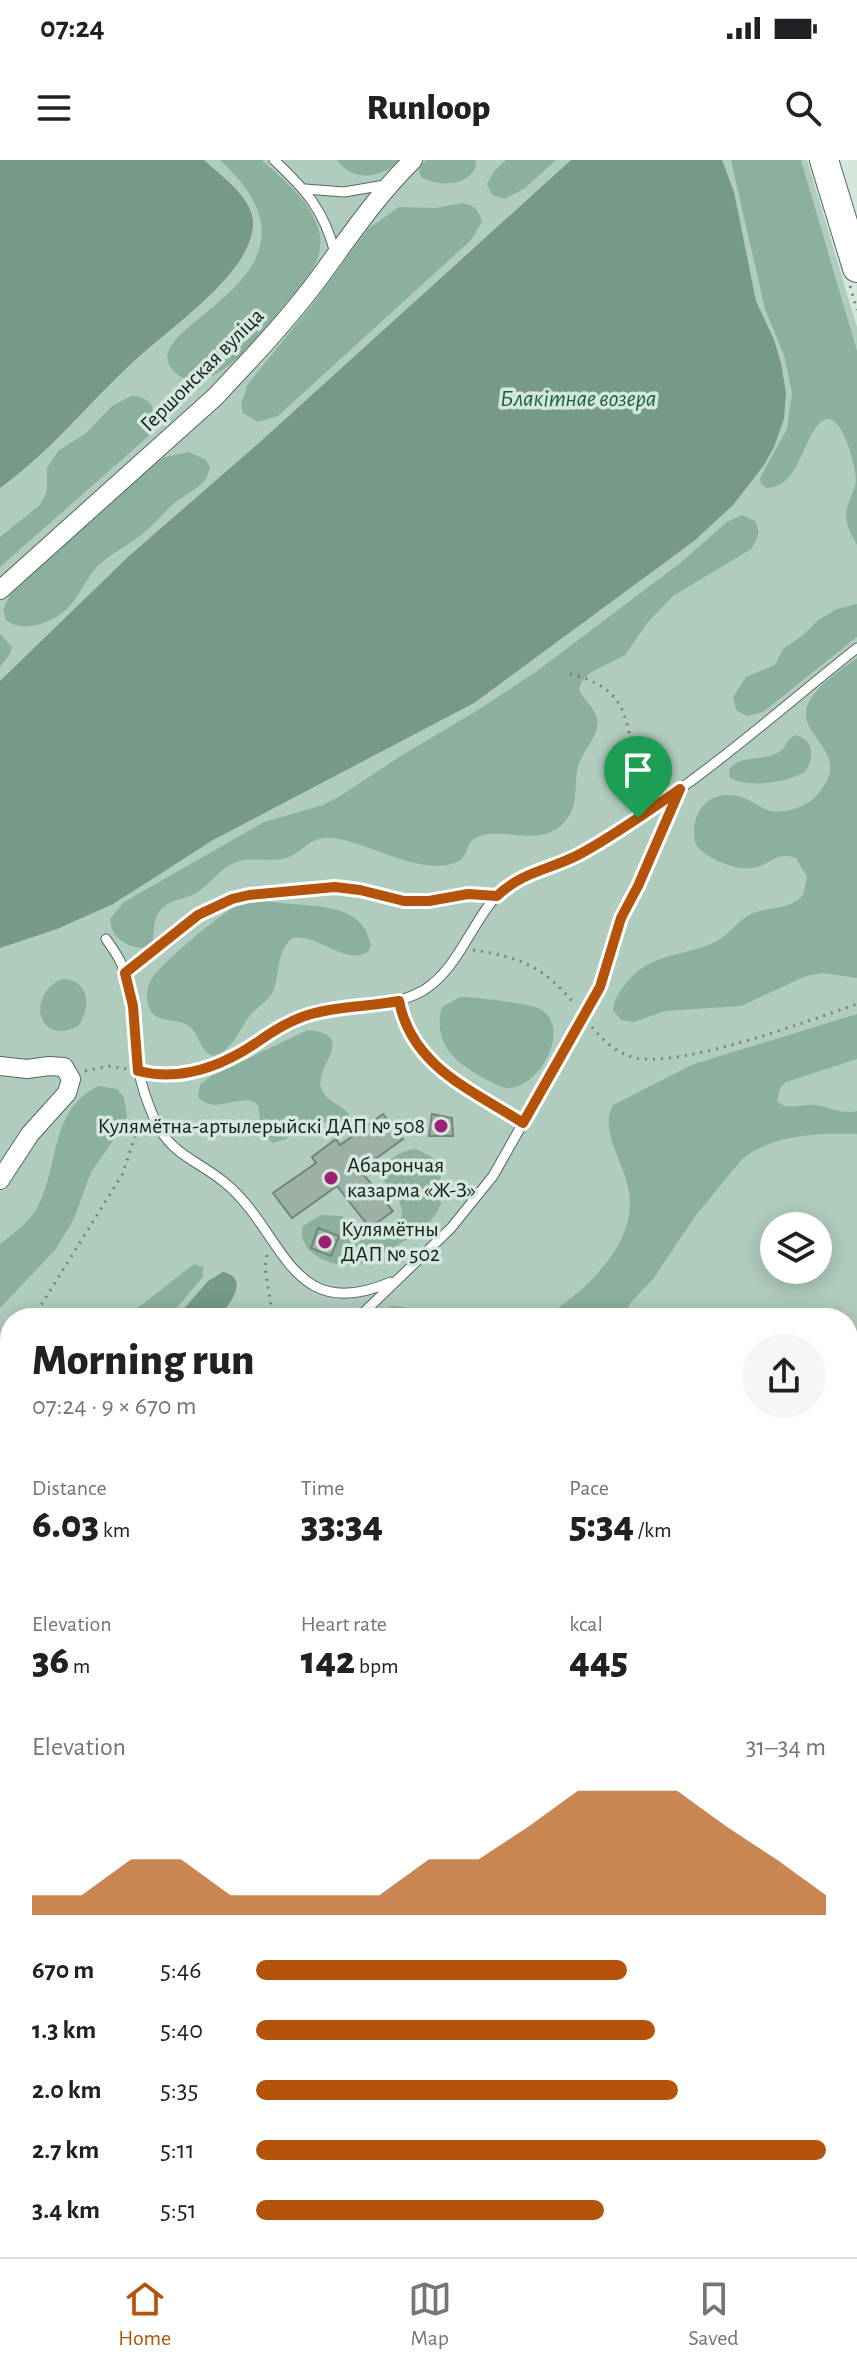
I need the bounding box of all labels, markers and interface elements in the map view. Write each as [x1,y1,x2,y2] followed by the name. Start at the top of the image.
[40,13,105,43] text: 07:24
[32,86,76,130] icon: menu
[781,86,825,130] icon: search
[367,90,490,126] text: Runloop
[136,304,268,436] street label: Гершонская вуліца
[500,387,656,411] water label: Блакітнае возера
[604,736,672,818] pin
[616,748,660,792] icon: arrive
[98,1115,425,1137] place label: Кулямётна-артылерыйскі ДАП № 508
[432,1117,450,1135] marker: Кулямётна-артылерыйскі ДАП № 508
[347,1154,476,1201] place label: Абарончая казарма «Ж-З»
[322,1169,340,1187] marker: Абарончая казарма «Ж-З»
[760,1212,832,1284] map controls
[760,1212,832,1284] button: layers
[341,1218,440,1265] place label: Кулямётны ДАП № 502
[316,1233,334,1251] marker: Кулямётны ДАП № 502
[742,1334,826,1418] button: share
[32,1339,255,1383] text: Morning run
[32,1393,197,1419] text: 07:24 · 9 × 670 m
[32,1477,107,1499] text: Distance
[301,1477,345,1499] text: Time
[569,1477,609,1499] text: Pace
[32,1505,99,1545] text: 6.03
[301,1505,383,1545] text: 33:34
[569,1505,634,1545] text: 5:34
[99,1519,130,1541] text: km
[634,1519,672,1541] text: /km
[32,1613,112,1635] text: Elevation
[301,1613,387,1635] text: Heart rate
[569,1613,603,1635] text: kcal
[32,1641,69,1681] text: 36
[301,1641,355,1681] text: 142
[569,1641,628,1681] text: 445
[69,1655,90,1677] text: m
[355,1655,399,1677] text: bpm
[32,1734,126,1760] text: Elevation
[746,1734,826,1760] text: 31–34 m
[32,1957,94,1983] text: 670 m
[160,1957,202,1983] text: 5:46
[32,2017,96,2043] text: 1.3 km
[160,2017,203,2043] text: 5:40
[32,2077,102,2103] text: 2.0 km
[160,2077,198,2103] text: 5:35
[32,2137,99,2163] text: 2.7 km
[160,2137,195,2163] text: 5:11
[32,2197,100,2223] text: 3.4 km
[160,2197,197,2223] text: 5:51
[118,2277,171,2351] tab: Home
[408,2277,452,2351] tab: Map
[688,2277,739,2351] tab: Saved

